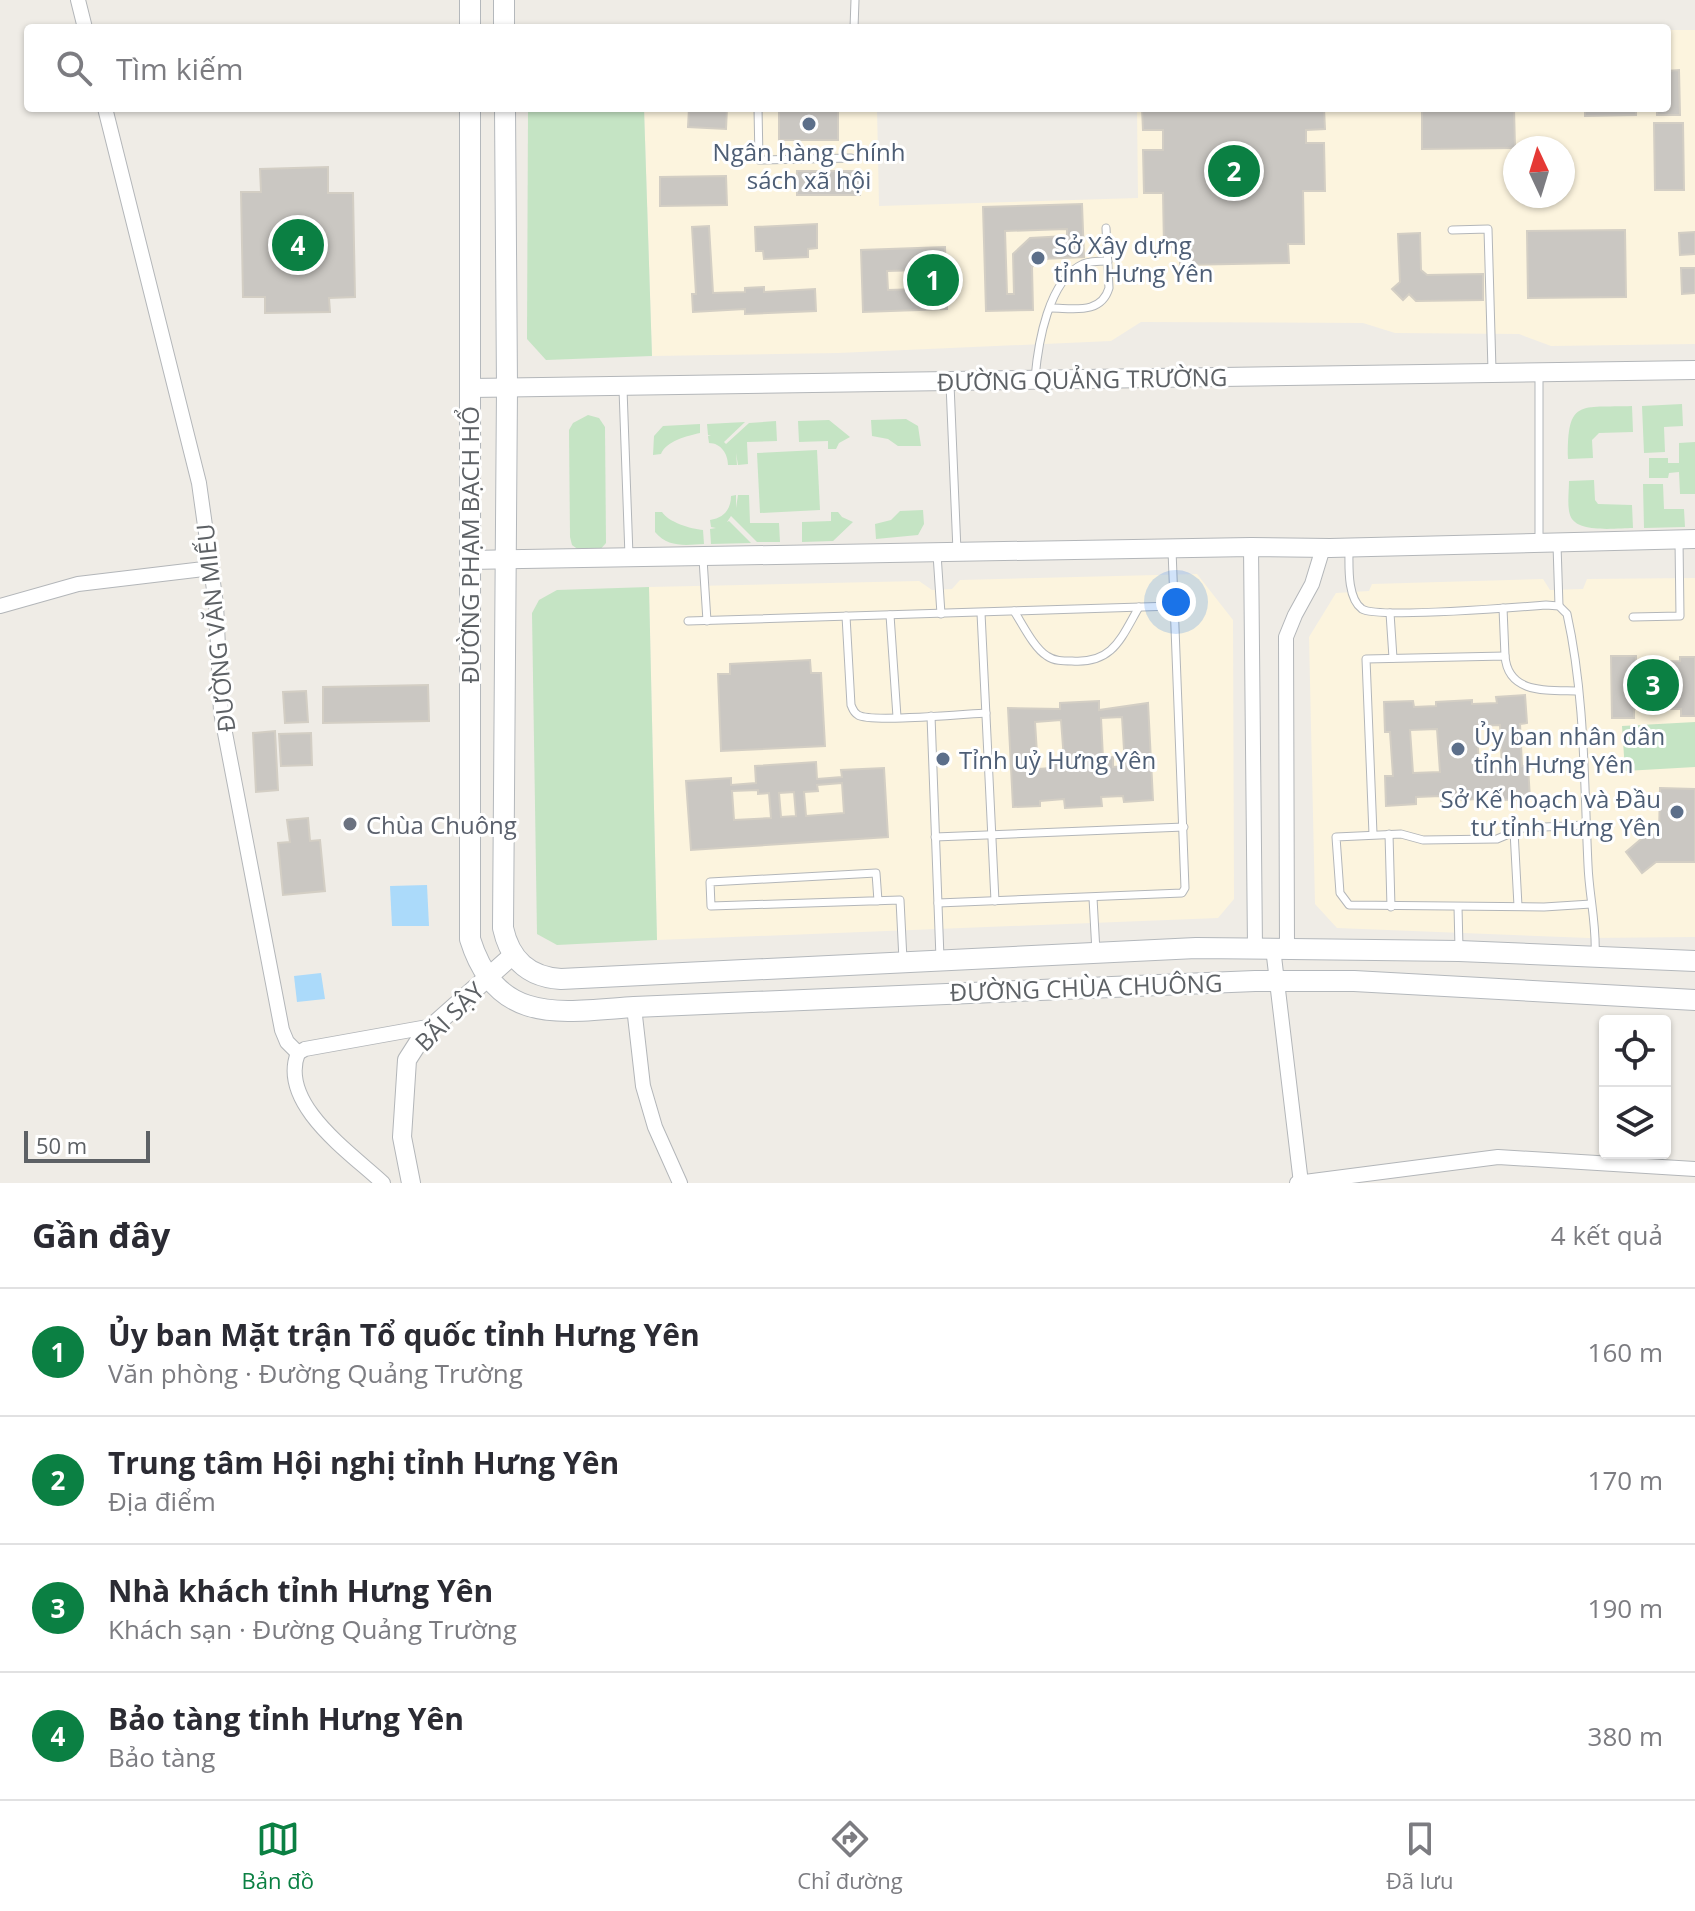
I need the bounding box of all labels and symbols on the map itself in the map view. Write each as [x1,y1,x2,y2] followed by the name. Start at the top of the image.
[800,115,818,133] marker: Ngân hàng Chính sách xã hội
[713,135,905,196] place label: Ngân hàng Chính sách xã hội
[1503,136,1575,208] north arrow
[1208,141,1260,201] pin: 2
[272,215,324,275] pin: 4
[1054,228,1213,289] place label: Sở Xây dựng tỉnh Hưng Yên
[1029,249,1047,267] marker: Sở Xây dựng tỉnh Hưng Yên
[907,250,959,310] pin: 1
[937,360,1227,398] street label: ĐƯỜNG QUẢNG TRƯỜNG
[453,406,486,684] street label: ĐƯỜNG PHẠM BẠCH HỔ
[188,522,242,734] street label: ĐƯỜNG VĂN MIẾU
[1156,582,1196,622] your location
[1627,655,1679,715] pin: 3
[1474,719,1665,780] place label: Ủy ban nhân dân tỉnh Hưng Yên
[1449,740,1467,758] marker: Ủy ban nhân dân tỉnh Hưng Yên
[959,743,1156,776] place label: Tỉnh uỷ Hưng Yên
[934,750,952,768] marker: Tỉnh uỷ Hưng Yên
[1441,782,1661,843] place label: Sở Kế hoạch và Đầu tư tỉnh Hưng Yên
[1668,803,1686,821] marker: Sở Kế hoạch và Đầu tư tỉnh Hưng Yên
[366,808,517,841] place label: Chùa Chuông
[341,815,359,833] marker: Chùa Chuông
[949,966,1223,1008] street label: ĐƯỜNG CHÙA CHUÔNG
[407,974,491,1058] street label: BÃI SẬY
[24,1127,150,1163] scale bar

